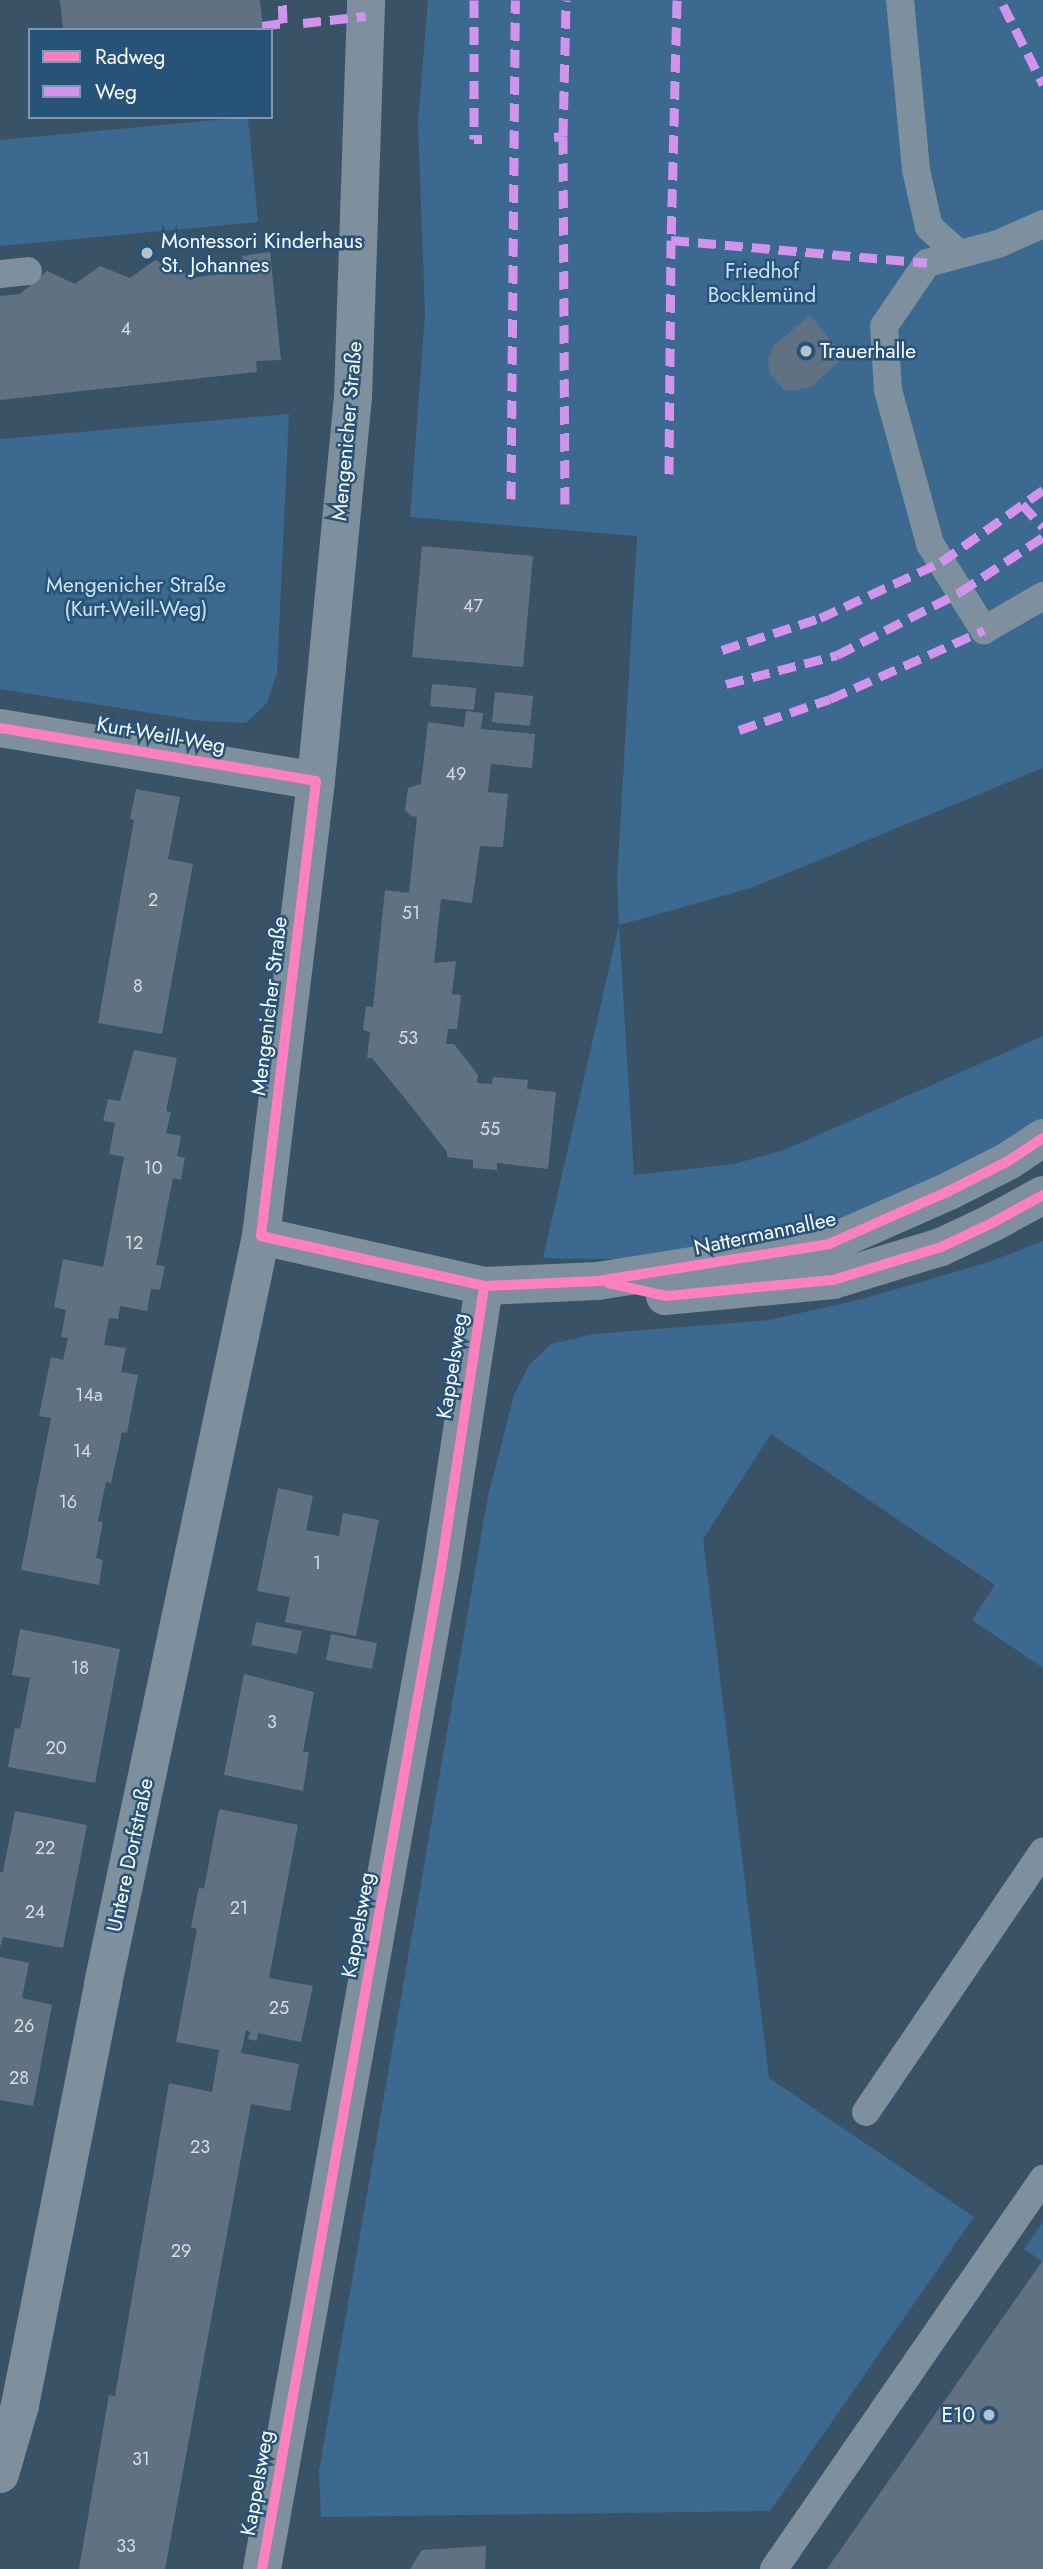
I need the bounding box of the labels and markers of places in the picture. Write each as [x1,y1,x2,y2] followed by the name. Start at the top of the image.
[161,228,363,278] place label: Montessori Kinderhaus St. Johannes
[139,245,155,261] marker: Montessori Kinderhaus St. Johannes
[820,338,916,364] place label: Trauerhalle
[798,343,814,359] marker: Trauerhalle
[941,2402,975,2428] place label: E10
[981,2407,997,2423] marker: E10

